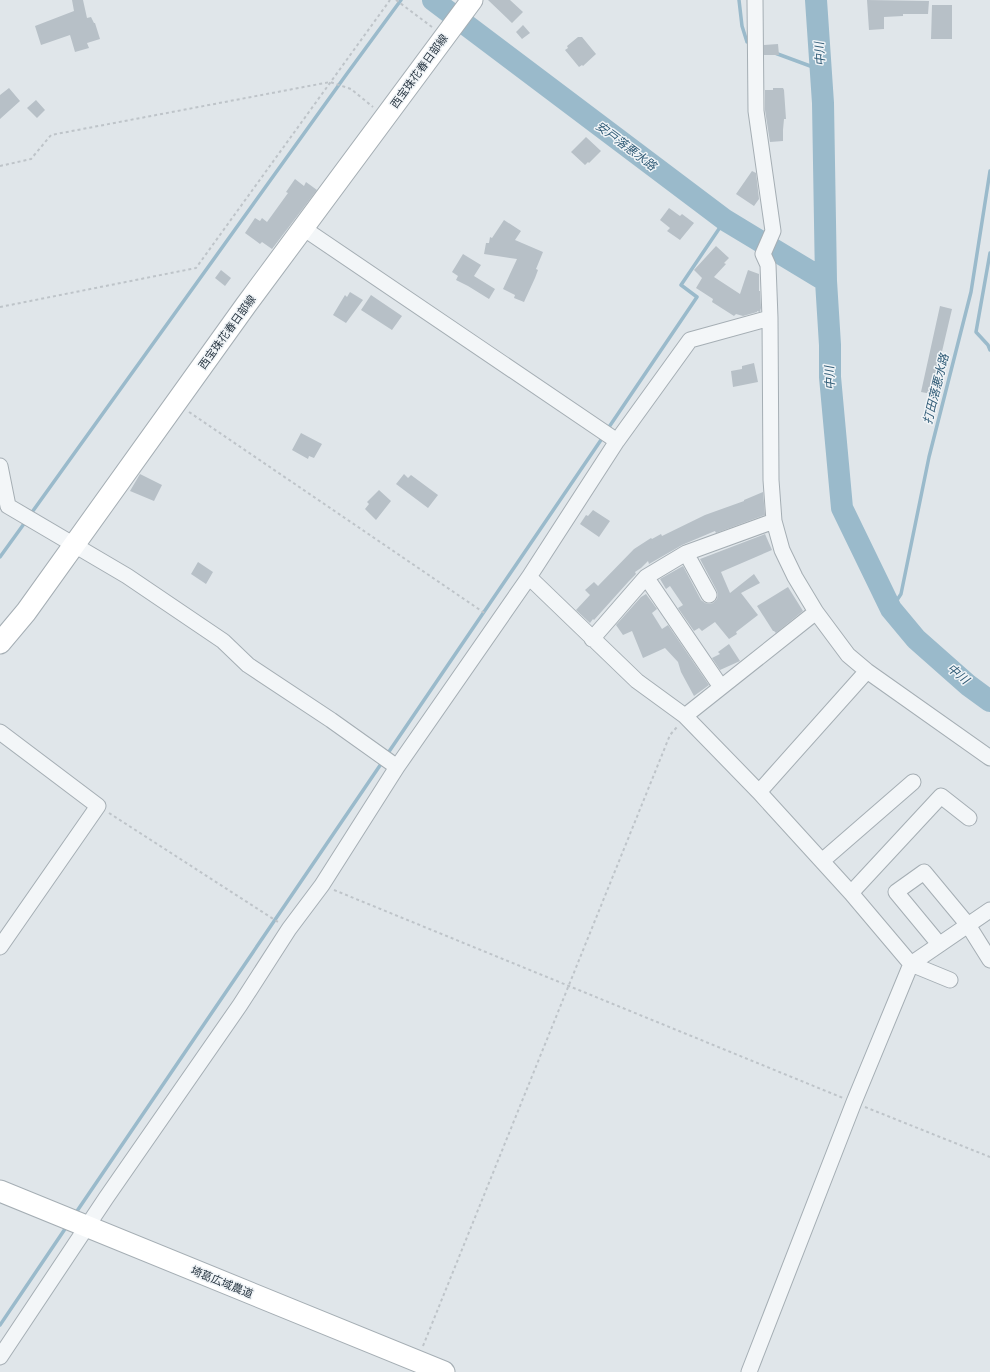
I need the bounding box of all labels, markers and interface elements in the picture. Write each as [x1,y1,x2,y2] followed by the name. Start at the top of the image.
[387,31,451,111] street label: 西宝珠花春日部線
[811,39,829,67] water label: 中川
[592,118,660,175] water label: 安戸落悪水路
[195,292,259,372] street label: 西宝珠花春日部線
[920,351,953,426] water label: 打田落悪水路
[821,364,839,390] water label: 中川
[944,660,974,689] water label: 中川
[188,1263,255,1302] street label: 埼葛広域農道

